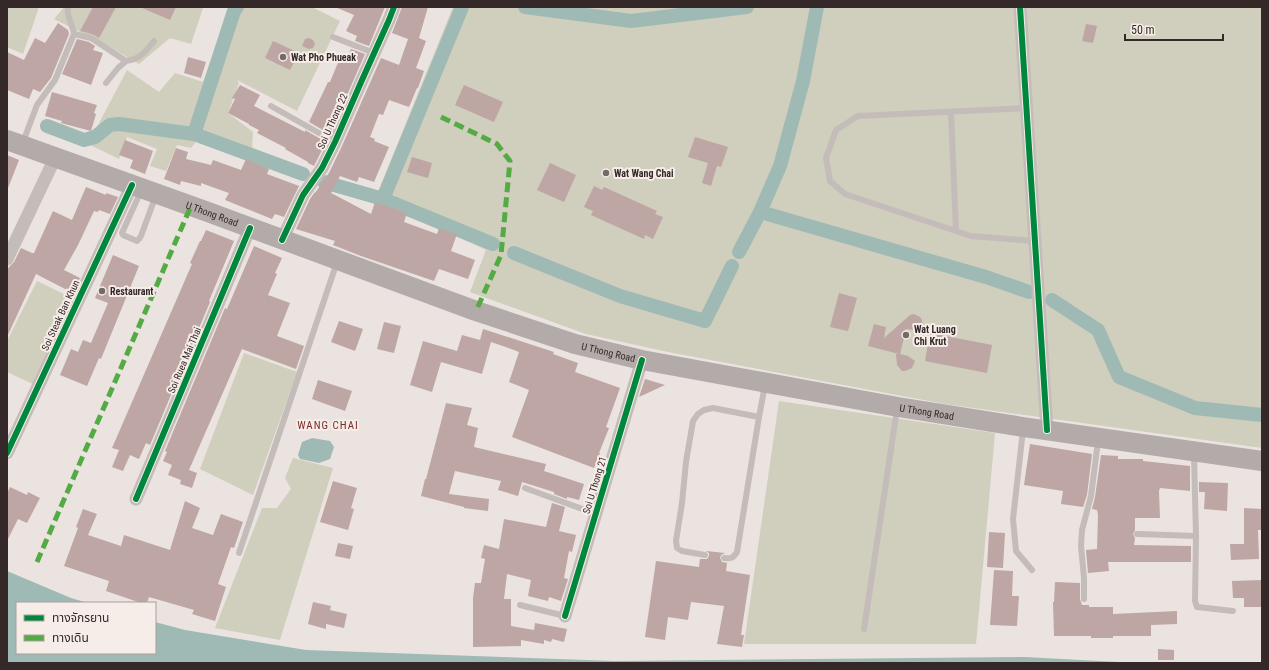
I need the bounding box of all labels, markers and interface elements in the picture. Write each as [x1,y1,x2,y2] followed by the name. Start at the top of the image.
[1125,16,1223,42] scale bar
[1131,23,1155,37] text: 50 m
[278,52,288,62] marker: Wat Pho Phueak
[291,52,356,63] place label: Wat Pho Phueak
[315,92,350,151] street label: Soi U Thong 22
[601,168,611,178] marker: Wat Wang Chai
[614,168,674,179] place label: Wat Wang Chai
[184,200,240,229] street label: U Thong Road
[39,278,82,352] street label: Soi Steak Ban Khun
[97,286,107,296] marker: Restaurant
[110,286,153,297] place label: Restaurant
[914,324,956,347] place label: Wat Luang Chi Krut
[166,326,203,395] street label: Soi Ruea Mai Thai
[901,330,911,340] marker: Wat Luang Chi Krut
[580,341,636,364] street label: U Thong Road
[899,402,955,422] street label: U Thong Road
[297,419,359,432] district label: WANG CHAI
[581,455,608,515] street label: Soi U Thong 21
[16,602,156,654] legend
[52,611,109,625] text: ทางจักรยาน
[52,631,89,645] text: ทางเดิน

